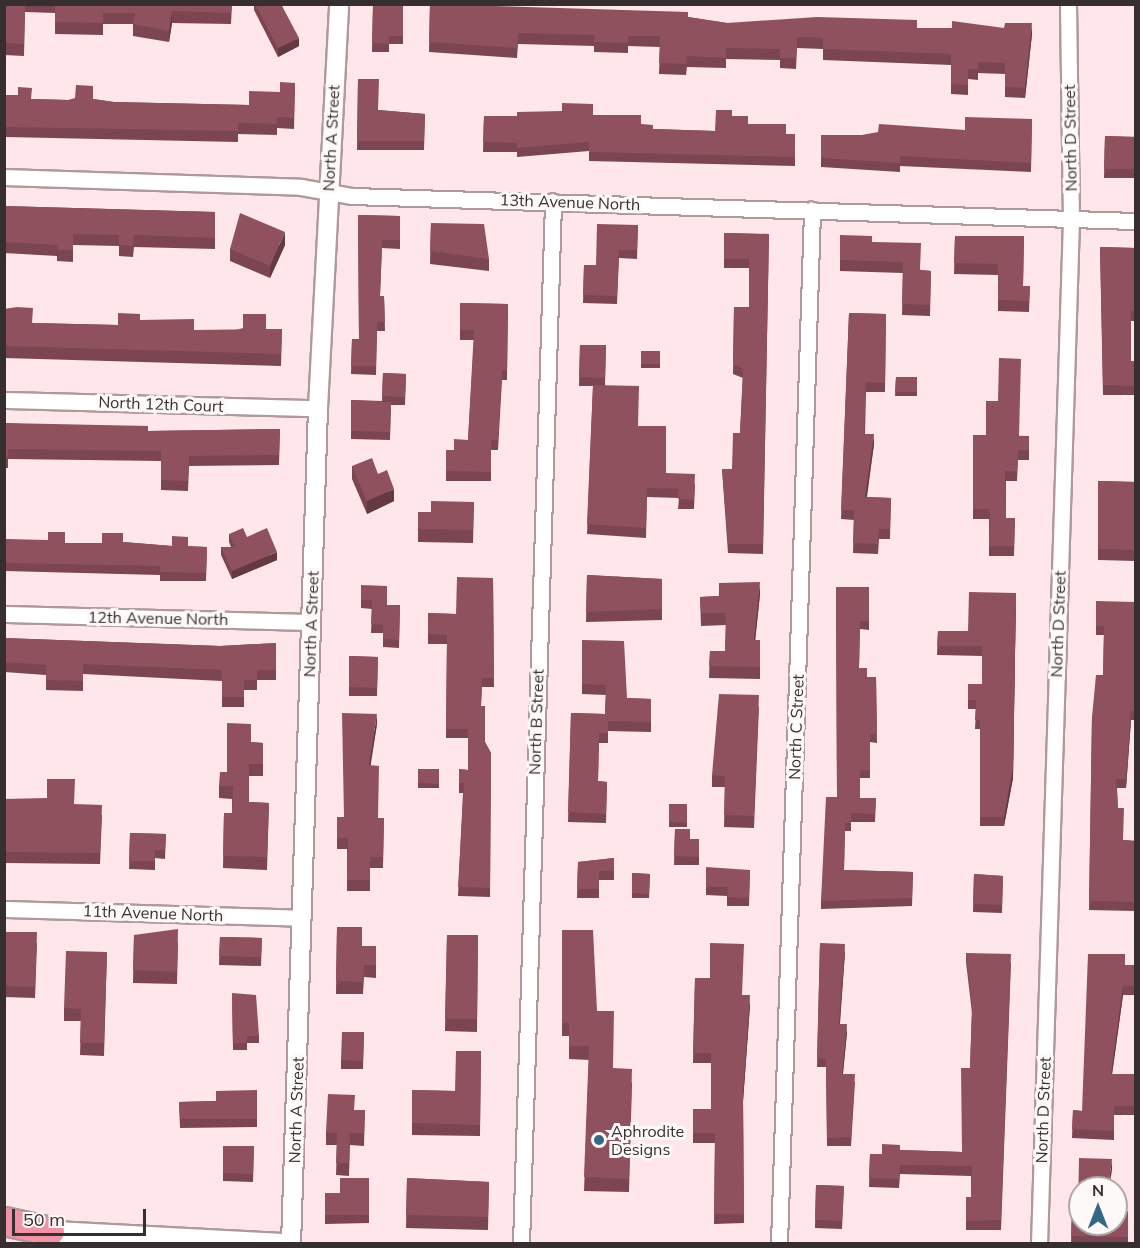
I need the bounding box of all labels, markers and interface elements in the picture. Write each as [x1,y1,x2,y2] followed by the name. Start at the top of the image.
[319,84,343,192] street label: North A Street
[1059,84,1081,192] street label: North D Street
[499,190,641,214] street label: 13th Avenue North
[98,392,224,416] street label: North 12th Court
[300,570,322,678] street label: North A Street
[1047,570,1069,678] street label: North D Street
[88,607,228,629] street label: 12th Avenue North
[525,669,547,775] street label: North B Street
[785,674,807,780] street label: North C Street
[82,901,224,925] street label: 11th Avenue North
[285,1056,307,1164] street label: North A Street
[1032,1056,1054,1164] street label: North D Street
[611,1121,684,1159] place label: Aphrodite Designs
[592,1133,606,1147] marker: Aphrodite Designs
[1068,1176,1128,1236] north arrow
[1092,1180,1104,1200] text: N
[15,1197,148,1235] scale bar
[23,1208,65,1231] text: 50 m

